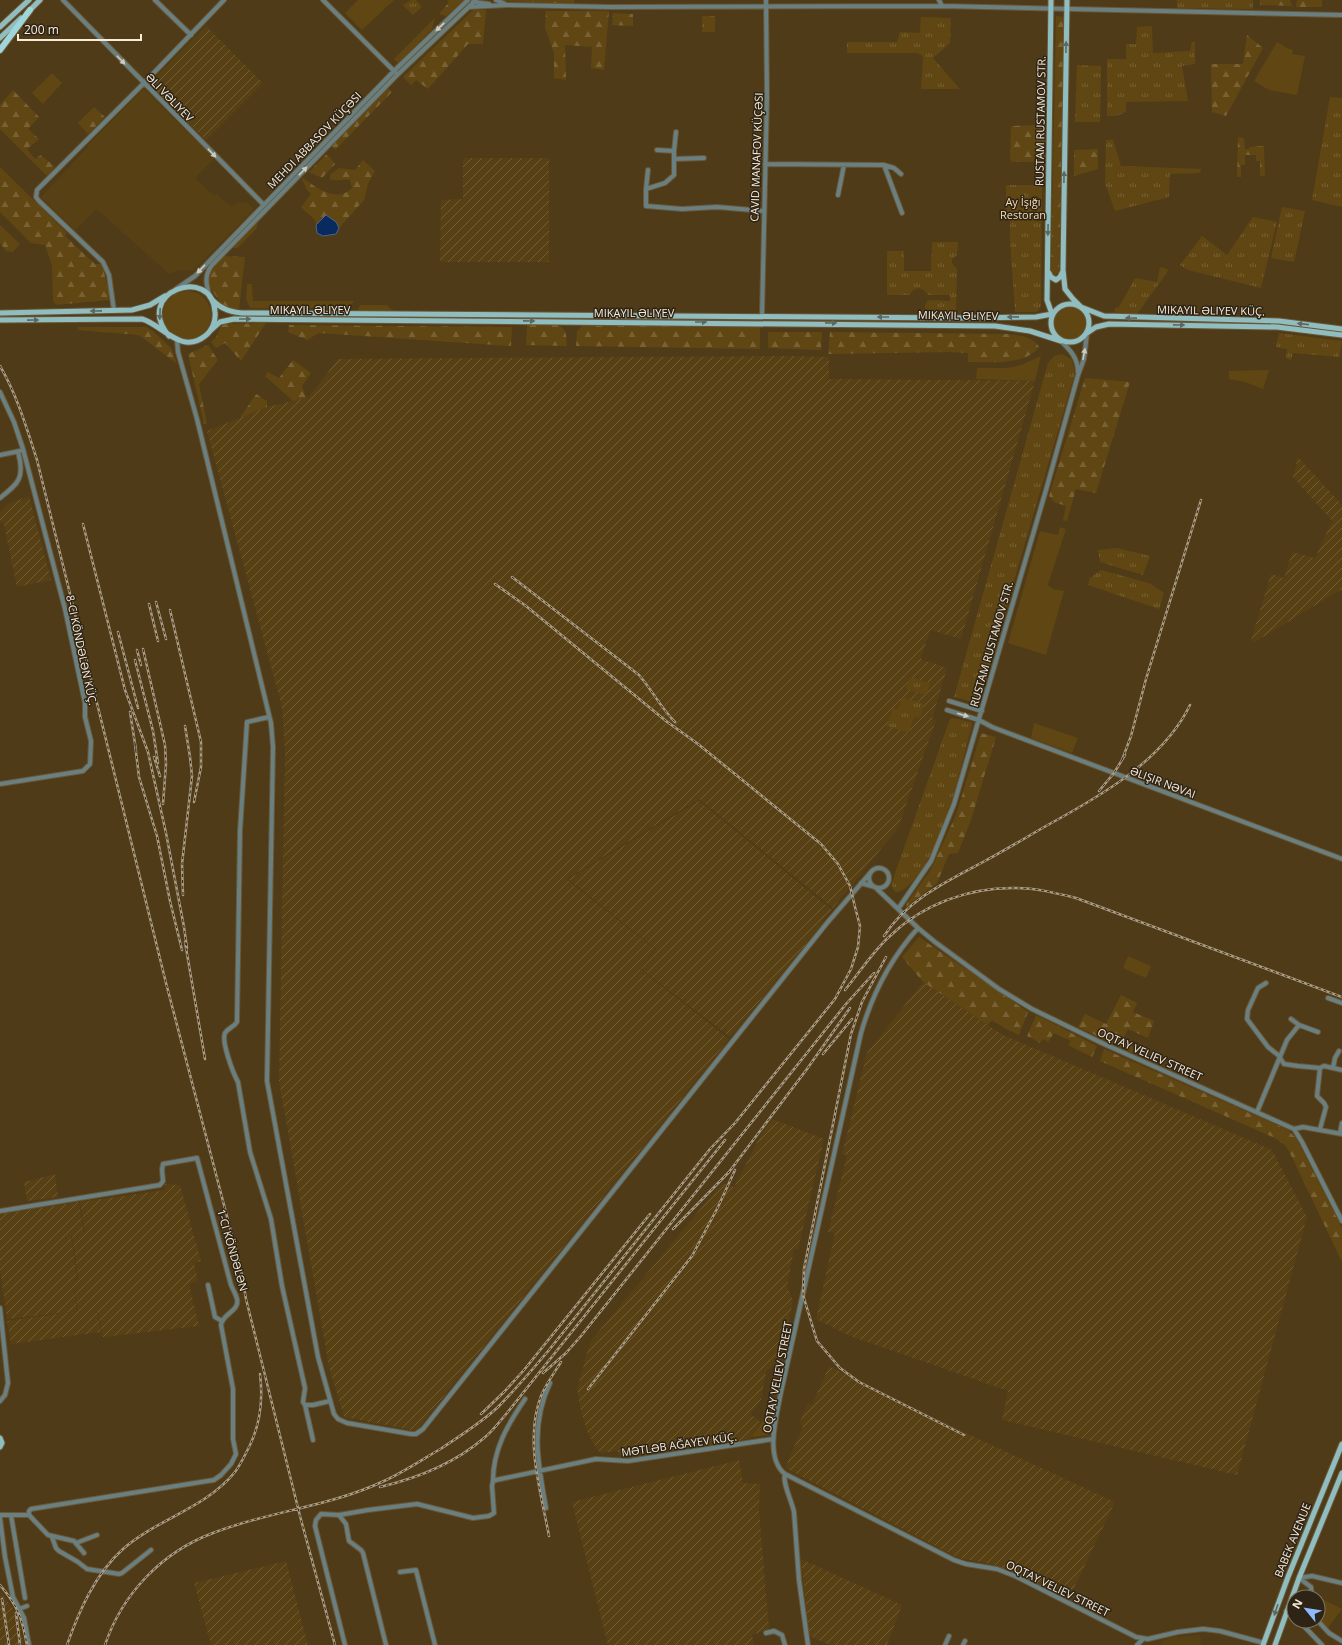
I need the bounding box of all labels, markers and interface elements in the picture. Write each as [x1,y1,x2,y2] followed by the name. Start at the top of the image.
[18,16,141,42] scale bar
[24,21,59,38] text: 200 m
[435,22,445,32] one-way arrow
[1063,41,1070,53] one-way arrow
[116,55,126,65] one-way arrow
[1031,56,1049,186] street label: RUSTAM RUSTAMOV STR.
[143,69,197,125] street label: ƏLI VƏLIYEV
[264,88,364,192] street label: MEHDI ABBASOV KÜÇƏSI
[746,92,766,222] street label: CAVID MANAFOV KÜÇƏSI
[207,148,217,158] one-way arrow
[299,166,308,176] one-way arrow
[1061,170,1067,183] one-way arrow
[1000,194,1046,222] park label: Ay İşığı Restoran
[1045,224,1051,237] one-way arrow
[197,264,206,274] one-way arrow
[270,302,351,317] street label: MIKAYIL ƏLIYEV
[1157,302,1265,318] street label: MIKAYIL ƏLIYEV KÜÇ.
[594,305,675,320] street label: MIKAYIL ƏLIYEV
[918,307,999,323] street label: MIKAYIL ƏLIYEV
[89,308,102,314] one-way arrow
[157,308,164,320] one-way arrow
[876,314,889,320] one-way arrow
[1006,314,1019,320] one-way arrow
[1124,315,1137,321] one-way arrow
[239,316,252,322] one-way arrow
[27,317,40,323] one-way arrow
[523,317,535,324] one-way arrow
[695,319,708,325] one-way arrow
[825,320,838,326] one-way arrow
[1297,320,1309,327] one-way arrow
[1173,322,1186,328] one-way arrow
[1082,348,1088,360] one-way arrow
[966,579,1016,709] street label: RUSTAM RUSTAMOV STR.
[63,594,101,707] street label: 8-CI KÖNDƏLƏN KÜÇ.
[958,712,970,718] one-way arrow
[1128,763,1198,801] street label: ƏLIŞIR NƏVAI
[1095,1024,1205,1084] street label: OQTAY VELIEV STREET
[214,1207,252,1293] street label: 1-CI KÖNDƏLƏN
[759,1320,795,1434] street label: OQTAY VELIEV STREET
[620,1428,738,1460] street label: MƏTLƏB AĞAYEV KÜÇ.
[1270,1501,1314,1579] street label: BABEK AVENUE
[1004,1556,1112,1620] street label: OQTAY VELIEV STREET
[1286,1589,1326,1629] north arrow
[1288,1596,1306,1611] text: N
[1272,1604,1278,1616] one-way arrow

